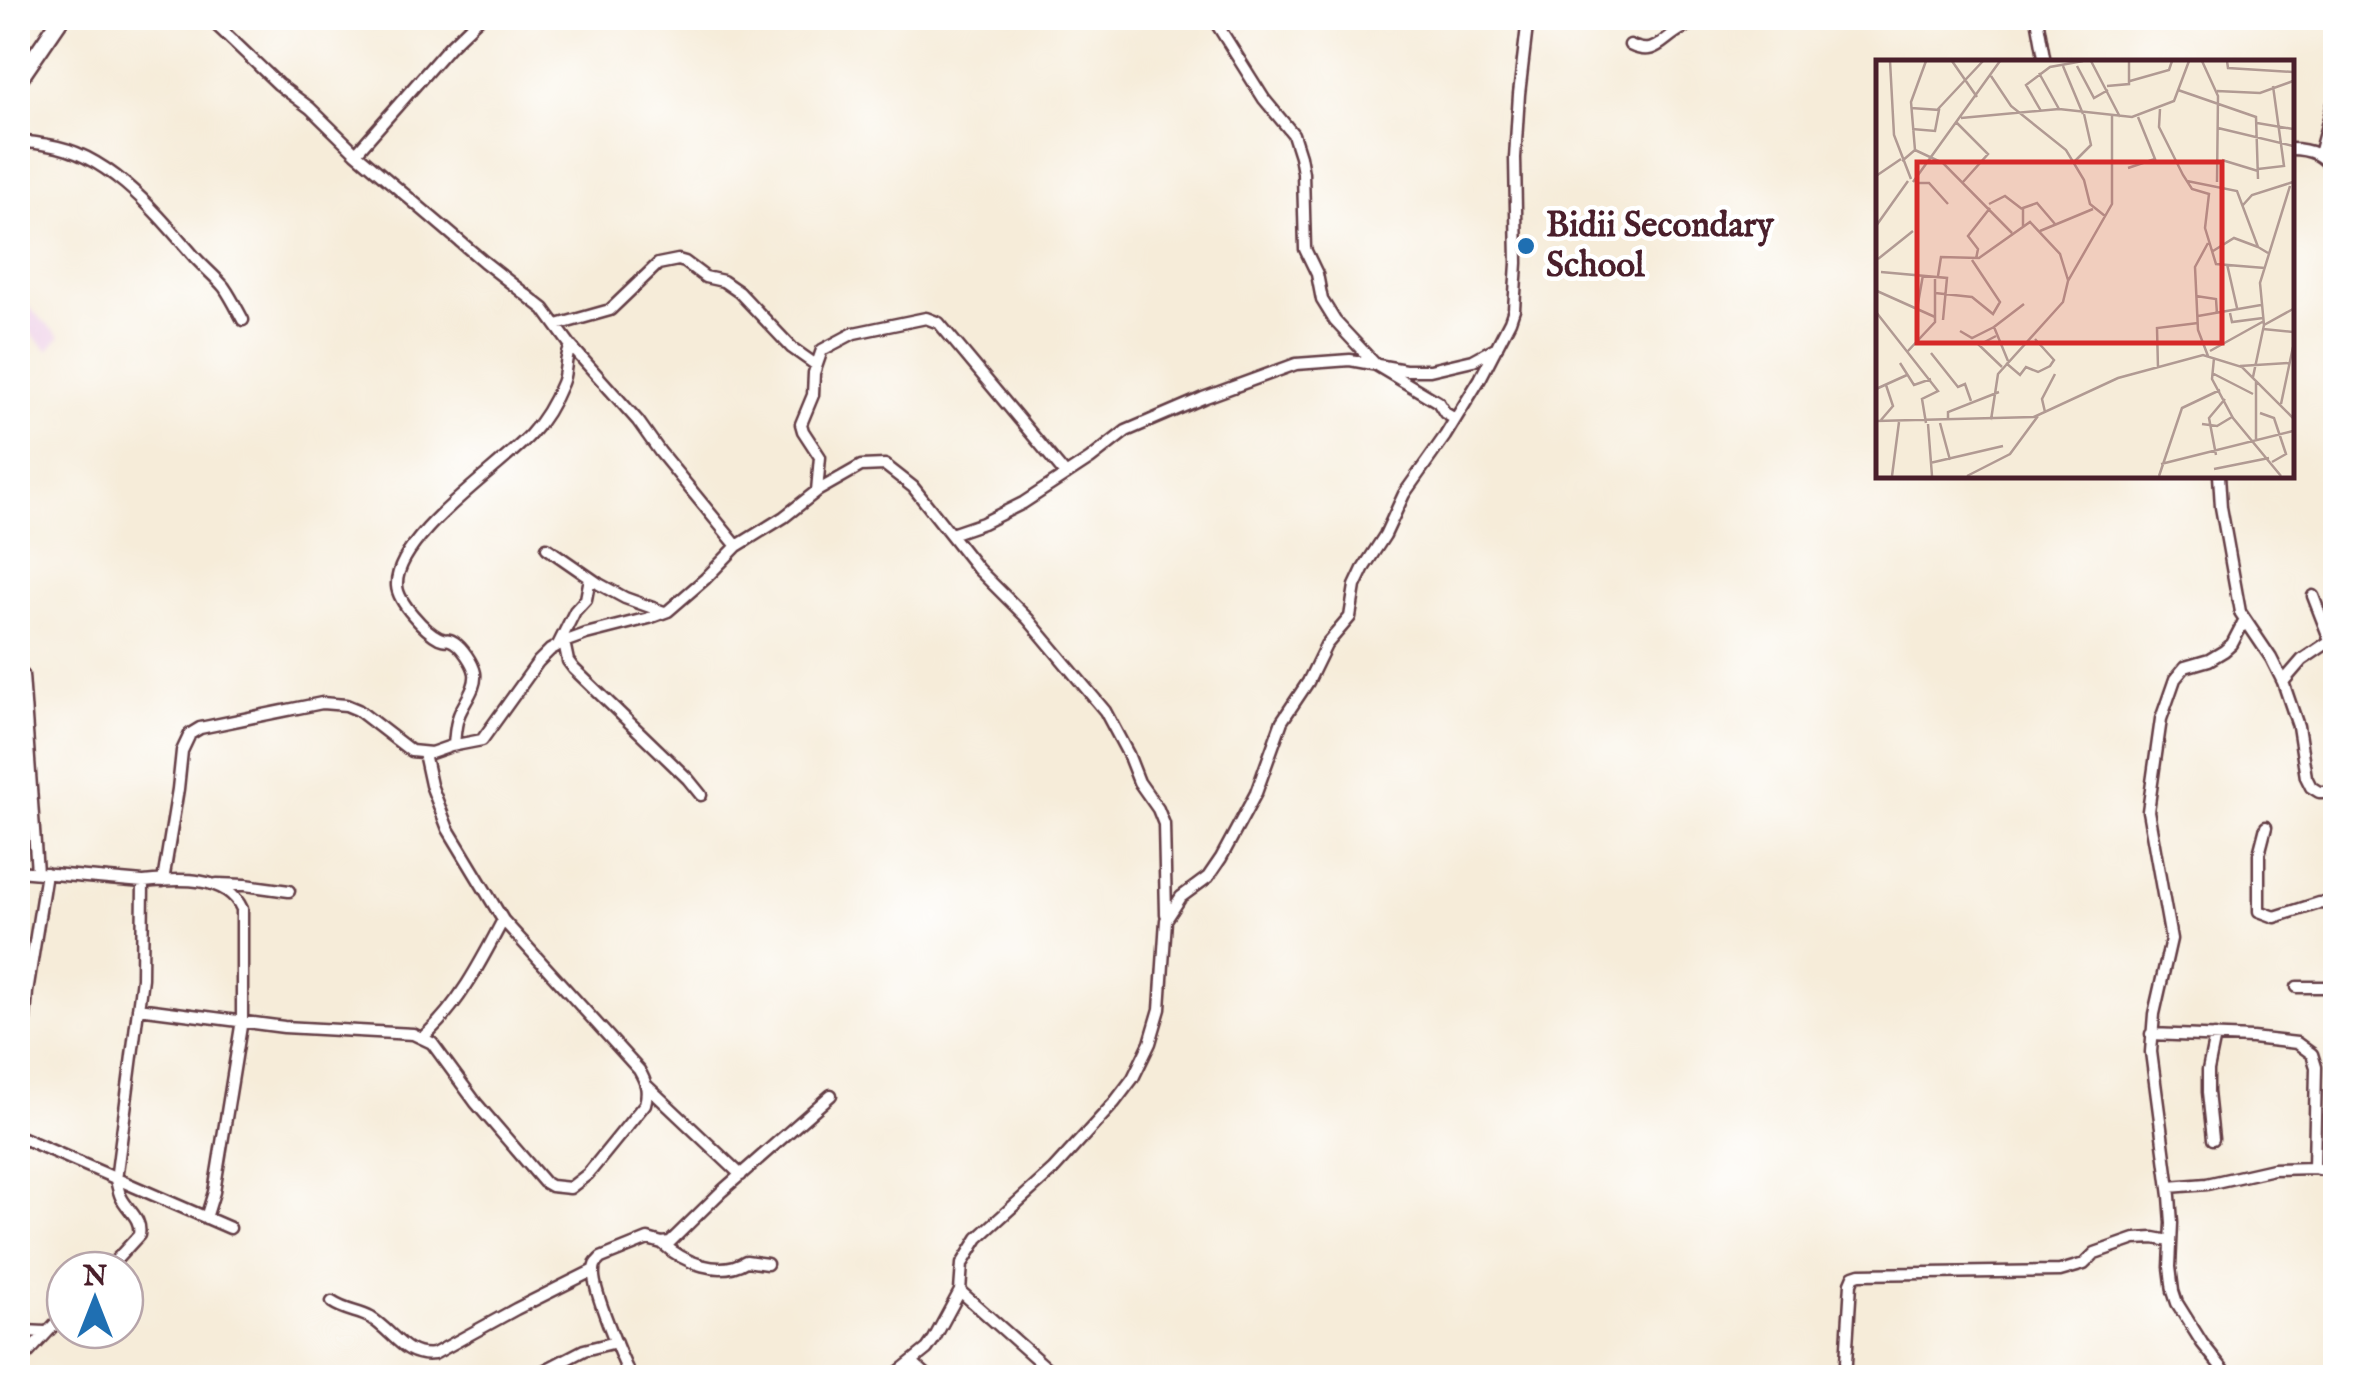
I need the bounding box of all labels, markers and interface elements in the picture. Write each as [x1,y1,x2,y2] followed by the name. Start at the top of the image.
[1876,60,2293,478] inset map
[1546,204,1774,289] place label: Bidii Secondary School
[1515,235,1537,257] marker: Bidii Secondary School
[45,1250,145,1350] north arrow
[82,1260,107,1295] text: N

